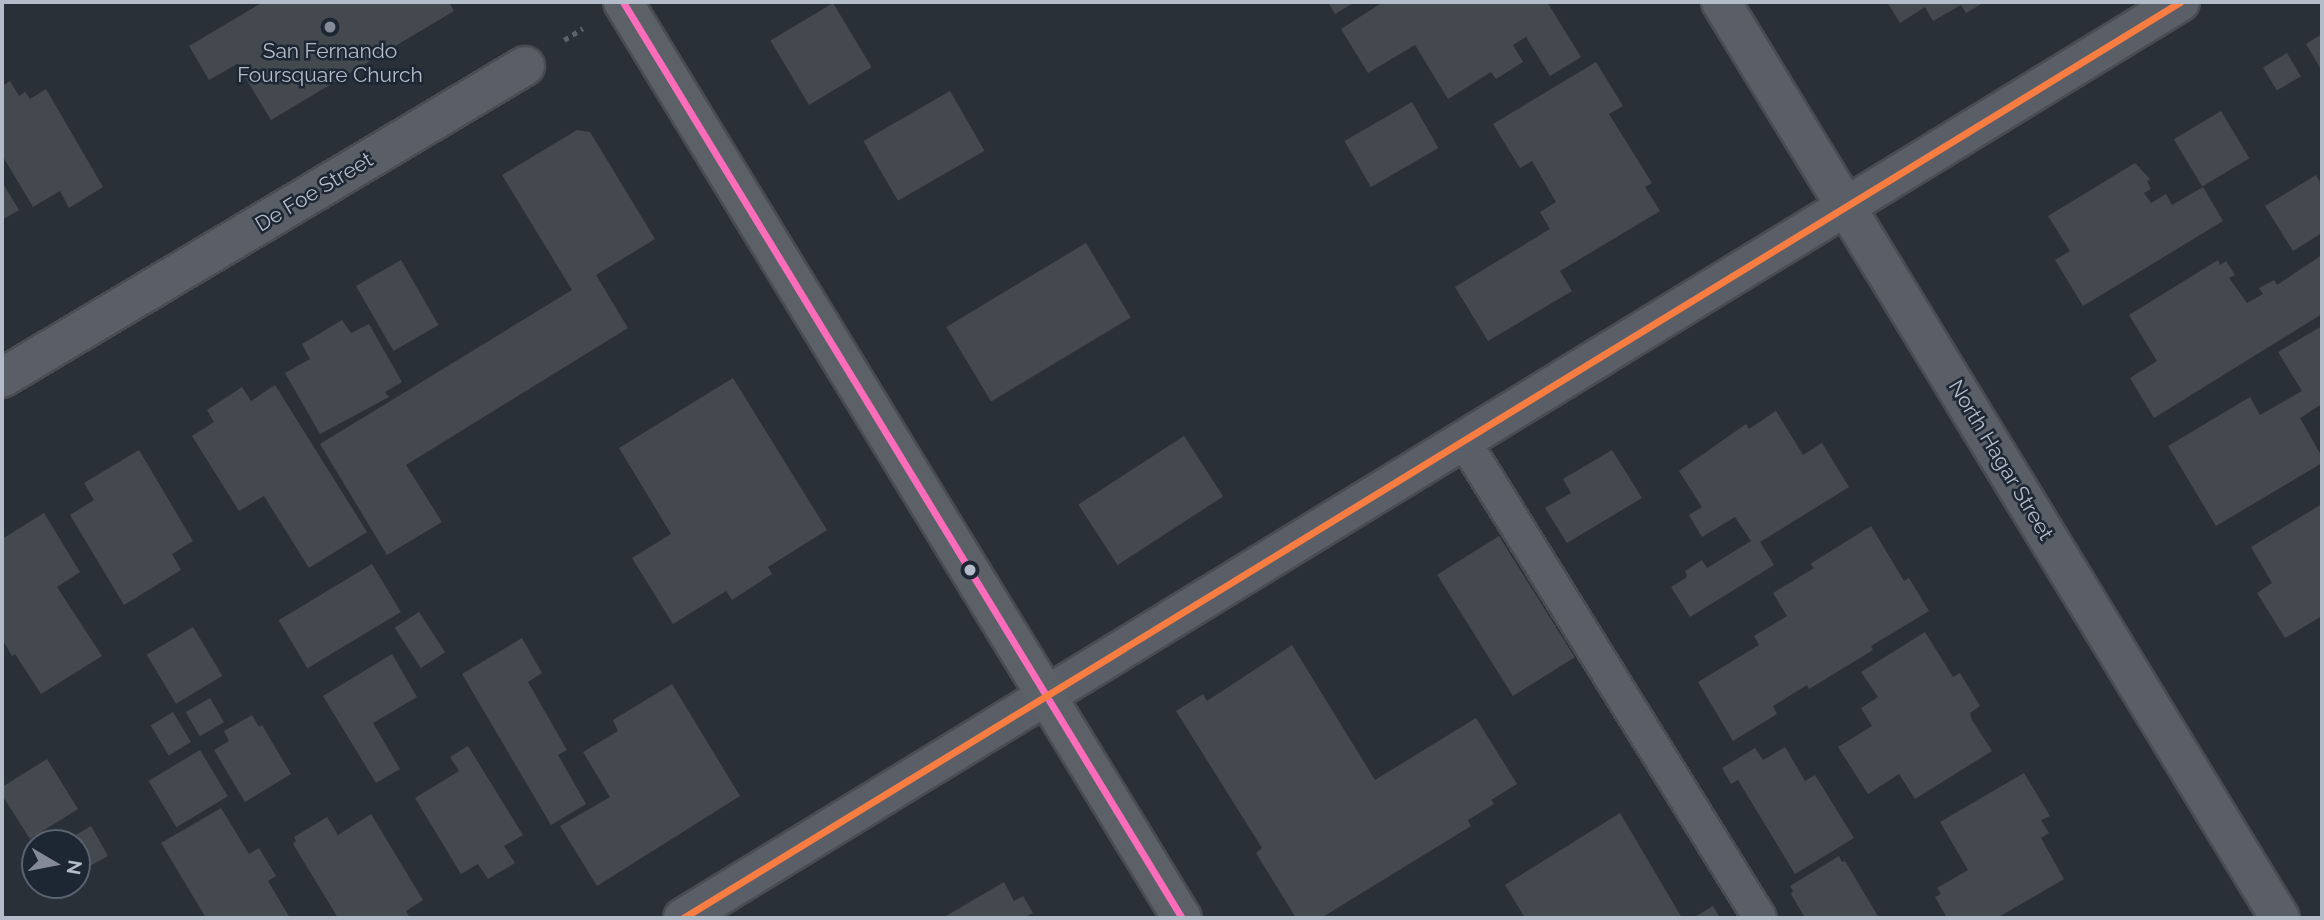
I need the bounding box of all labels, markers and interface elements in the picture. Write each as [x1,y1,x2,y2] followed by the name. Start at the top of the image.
[322,19,338,35] marker: San Fernando Foursquare Church
[237,38,423,88] place label: San Fernando Foursquare Church
[251,147,377,237] street label: De Foe Street
[1943,375,2059,545] street label: North Hagar Street
[963,563,977,577] unlabelled marker
[21,829,91,899] north arrow
[63,858,87,876] text: N

